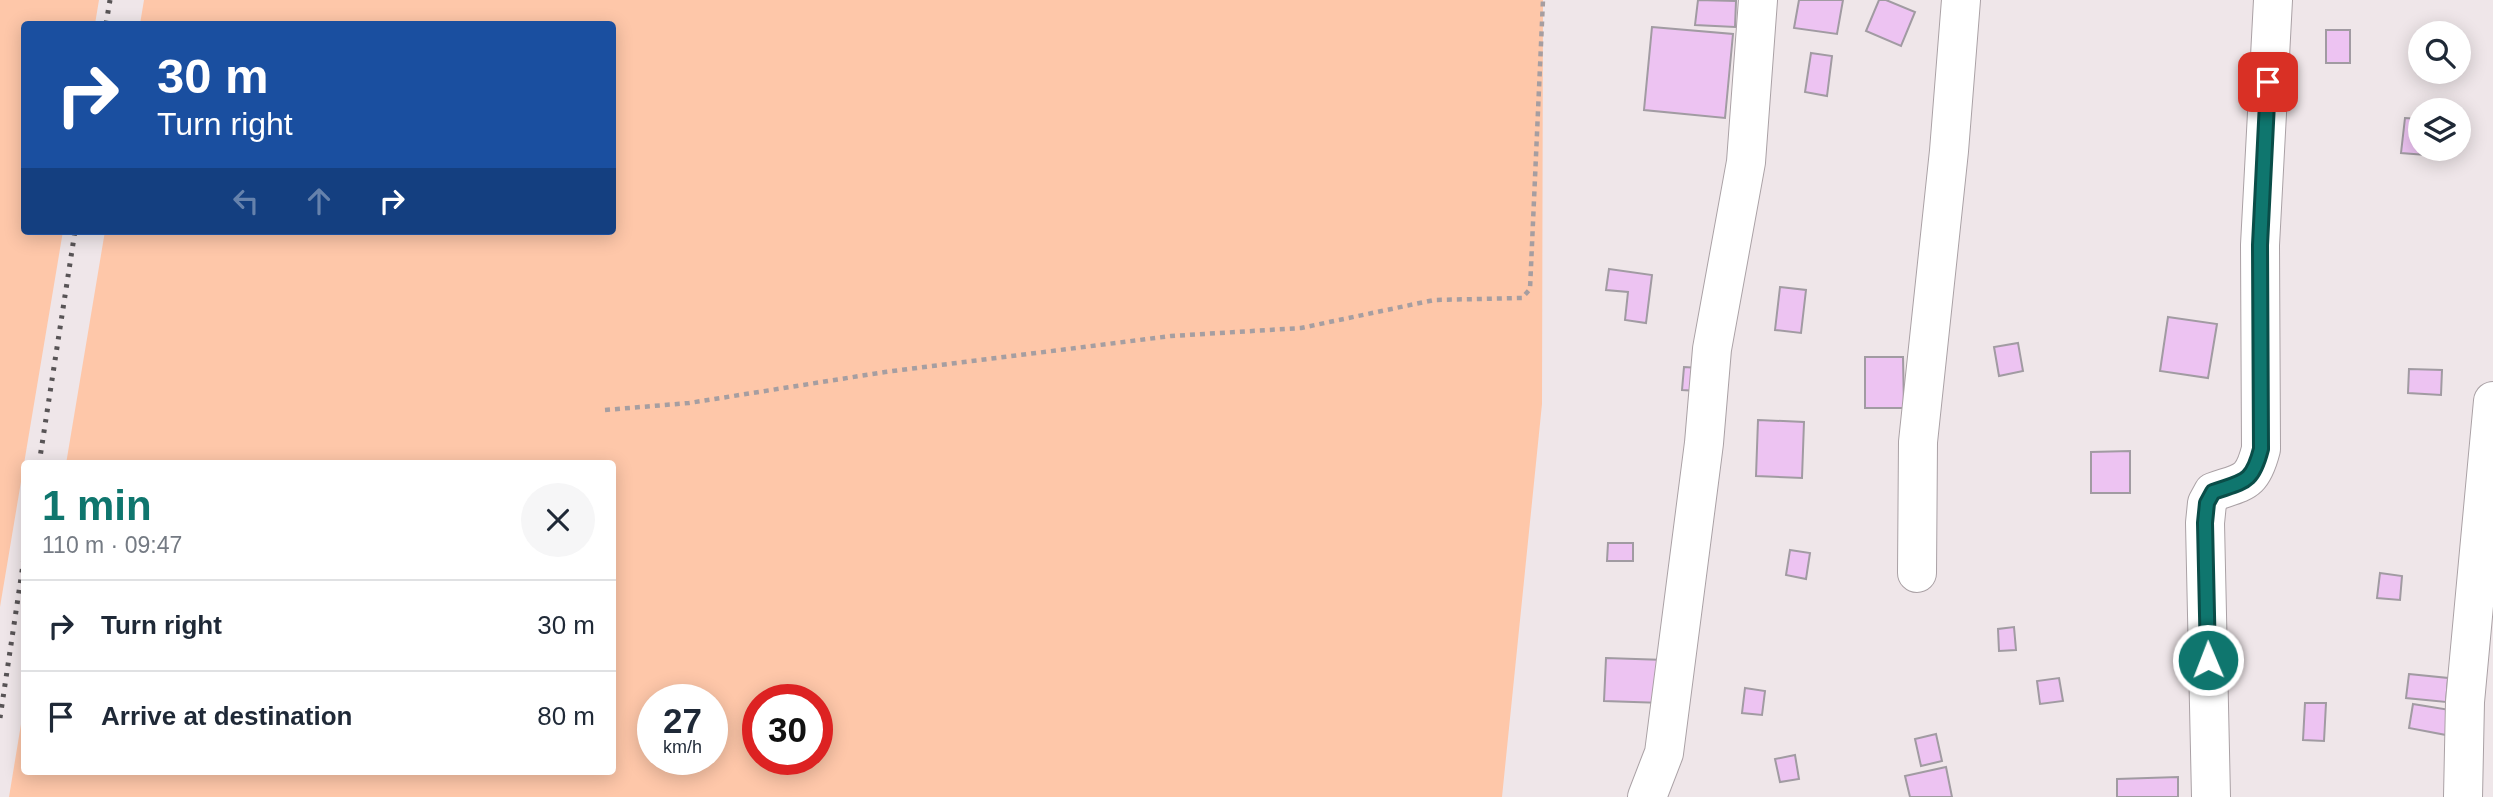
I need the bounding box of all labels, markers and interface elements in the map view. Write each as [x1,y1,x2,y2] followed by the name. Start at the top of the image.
[2408,21,2471,161] map controls
[2408,21,2471,84] button: search
[42,49,133,140] icon: right
[157,49,269,103] text: 30 m
[2238,52,2298,112] pin
[2249,63,2287,101] icon: arrive
[2408,98,2471,161] button: layers
[157,106,293,142] text: Turn right
[227,182,265,220] icon: left
[300,182,338,220] icon: ahead
[373,182,411,220] icon: right
[42,482,152,529] text: 1 min
[521,483,595,557] button: close
[42,532,182,558] text: 110 m · 09:47
[42,607,80,645] icon: right
[101,610,222,640] text: Turn right
[537,610,595,640] text: 30 m
[2171,623,2245,697] position arrow
[742,684,833,775] speed limit sign: 30
[42,698,80,736] icon: arrive
[101,701,352,731] text: Arrive at destination
[537,701,595,731] text: 80 m
[663,701,702,740] text: 27
[663,737,702,757] text: km/h

